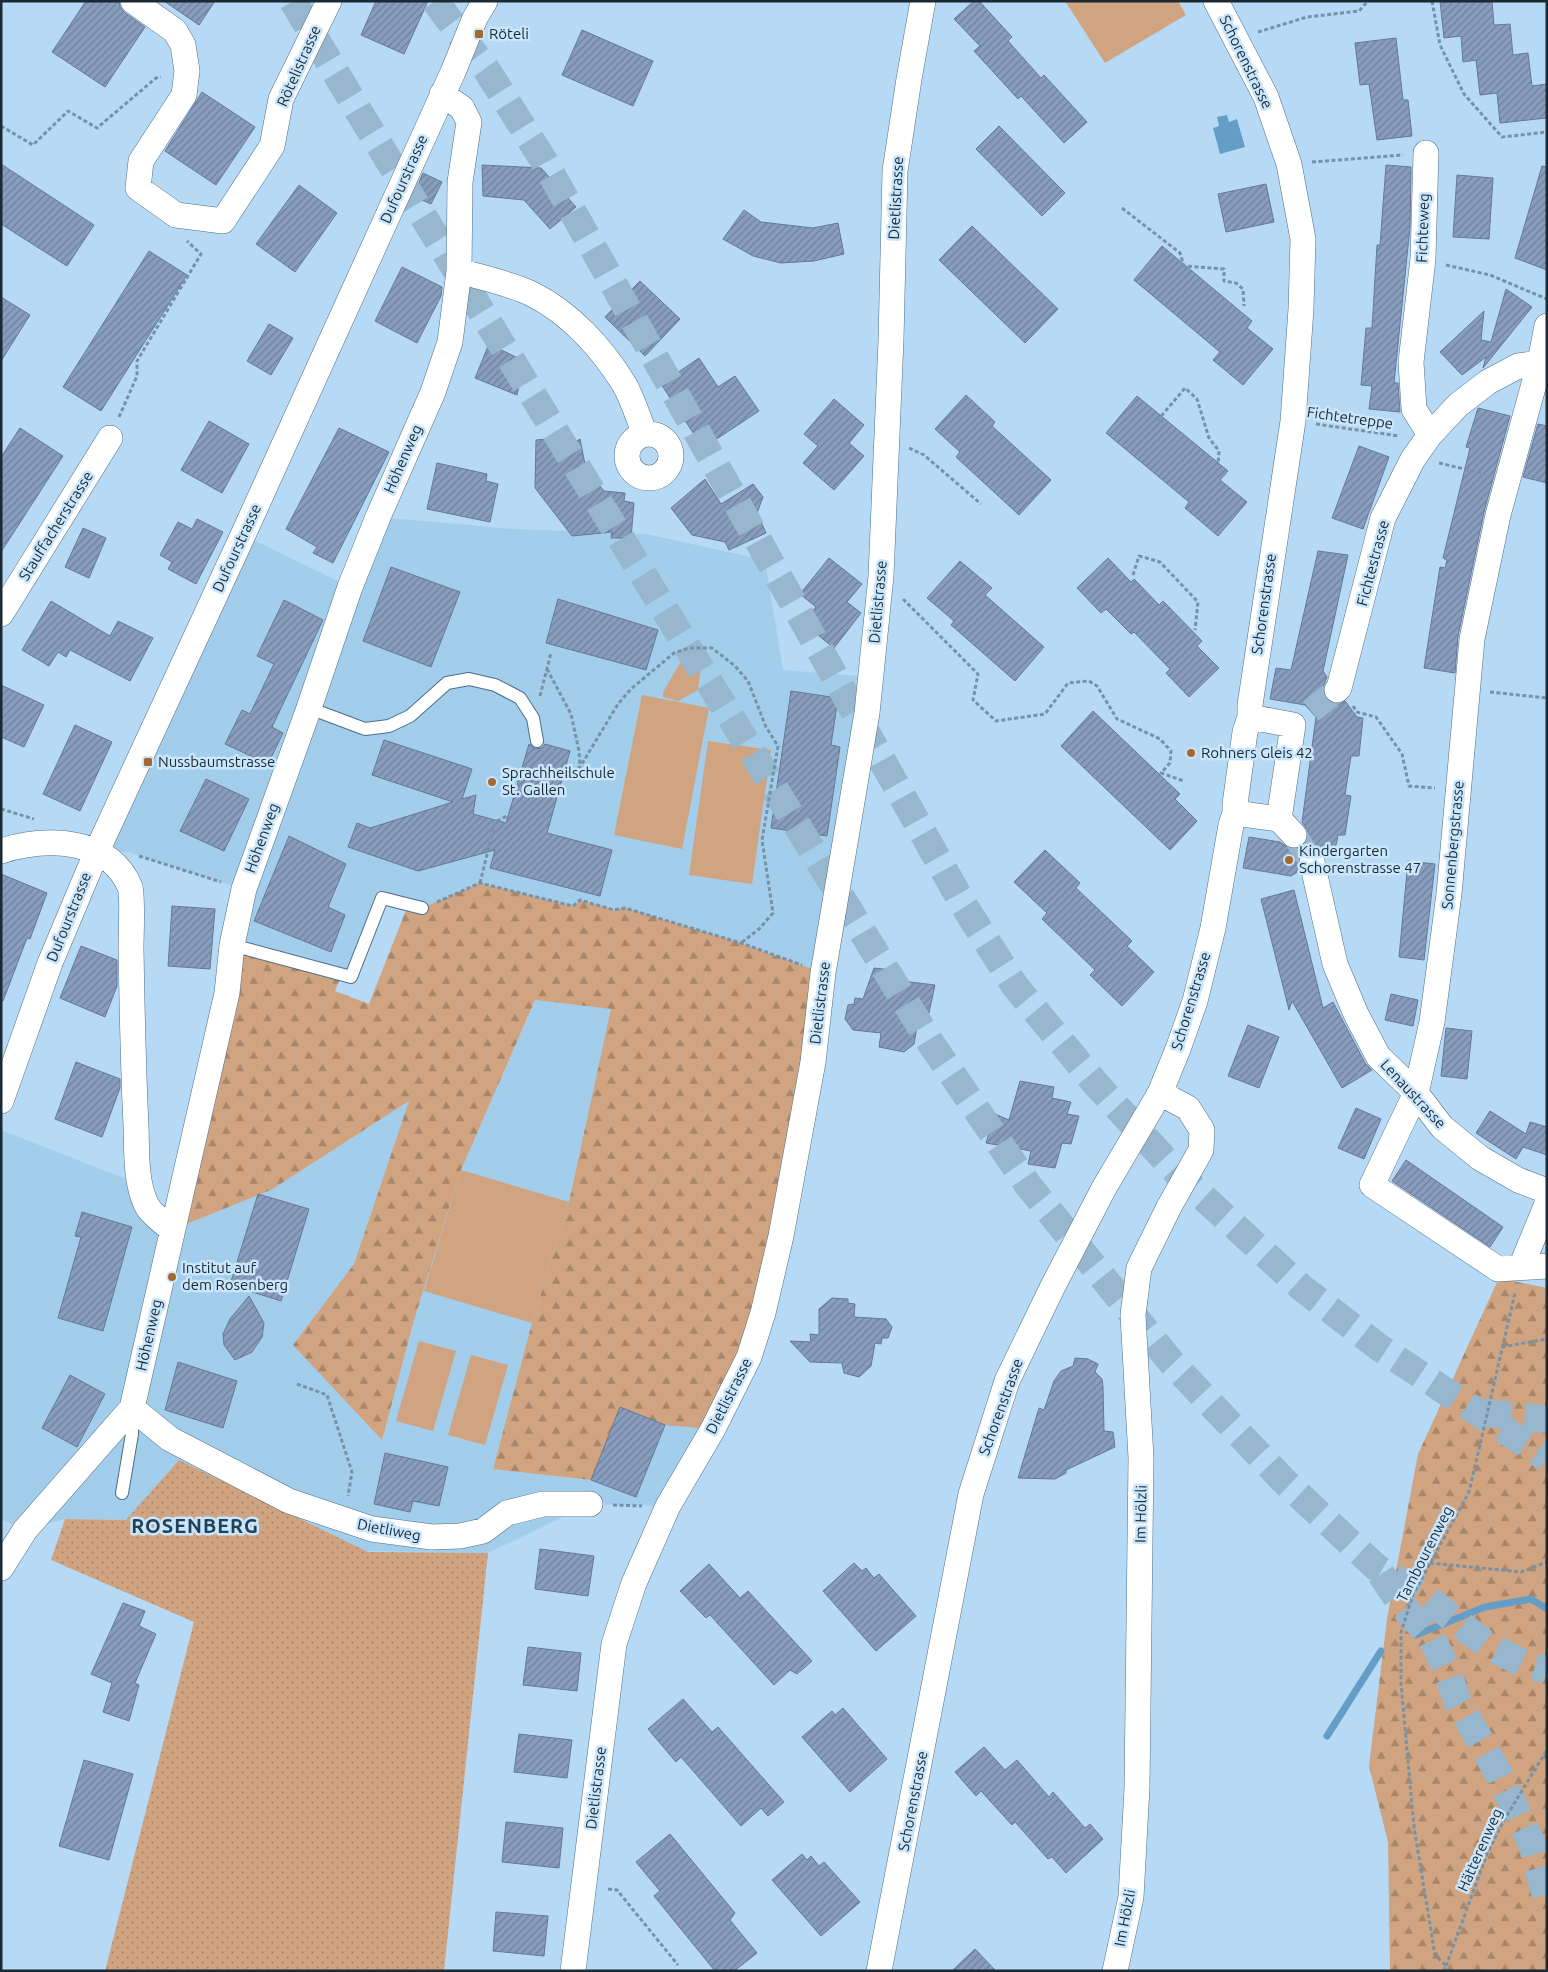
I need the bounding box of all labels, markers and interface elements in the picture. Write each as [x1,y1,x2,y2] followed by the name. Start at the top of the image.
[1217,12,1276,111] street label: Schorenstrasse
[273,23,324,109] street label: Rötelistrasse
[489,25,529,42] place label: Röteli
[473,28,485,40] marker: Röteli
[376,132,431,226] street label: Dufourstrasse
[885,156,906,240] street label: Dietlistrasse
[1413,193,1432,263] street label: Fichteweg
[1306,403,1394,432] street label: Fichtetreppe
[380,422,425,496] street label: Höhenweg
[15,468,96,584] street label: Stauffacherstrasse
[209,501,264,594] street label: Dufourstrasse
[1353,518,1392,608] street label: Fichtestrasse
[1248,552,1279,656] street label: Schorenstrasse
[865,560,890,644] street label: Dietlistrasse
[1201,744,1313,761] place label: Rohners Gleis 42
[1185,747,1197,759] marker: Rohners Gleis 42
[158,753,275,770] place label: Nussbaumstrasse
[142,756,154,768] marker: Nussbaumstrasse
[502,764,615,798] place label: Sprachheilschule St. Gallen
[486,776,498,788] marker: Sprachheilschule St. Gallen
[1438,780,1467,910] street label: Sonnenbergstrasse
[241,801,282,875] street label: Höhenweg
[1299,842,1421,876] place label: Kindergarten Schorenstrasse 47
[1283,854,1295,866] marker: Kindergarten Schorenstrasse 47
[43,870,94,964] street label: Dufourstrasse
[1168,950,1214,1052] street label: Schorenstrasse
[806,961,833,1045] street label: Dietlistrasse
[1377,1056,1450,1132] street label: Lenaustrasse
[182,1259,288,1293] place label: Institut auf dem Rosenberg
[166,1271,178,1283] marker: Institut auf dem Rosenberg
[132,1297,165,1372] street label: Höhenweg
[702,1355,755,1437] street label: Dietlistrasse
[975,1356,1026,1458] street label: Schorenstrasse
[1131,1485,1150,1543] street label: Im Hölzli
[1393,1503,1456,1605] street label: Tambourenweg
[131,1514,259,1537] district label: ROSENBERG
[356,1515,422,1544] street label: Dietliweg
[582,1746,609,1830] street label: Dietlistrasse
[894,1749,931,1852] street label: Schorenstrasse
[1454,1806,1505,1894] street label: Hätterenweg
[1111,1888,1138,1948] street label: Im Hölzli

